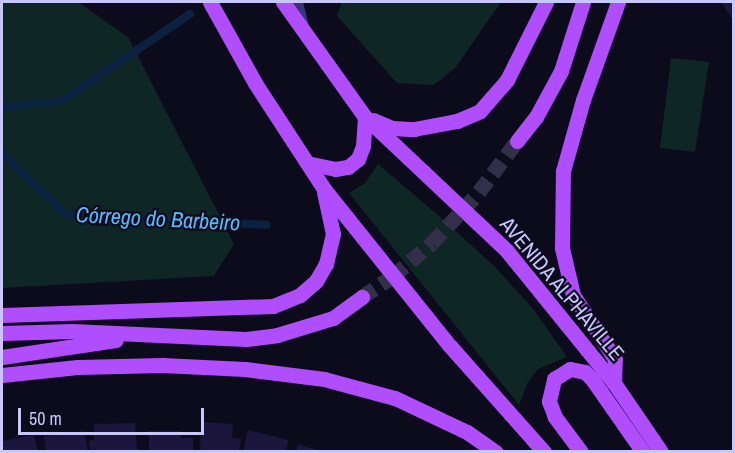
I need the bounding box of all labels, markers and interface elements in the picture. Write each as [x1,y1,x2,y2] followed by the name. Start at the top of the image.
[75,202,241,236] water label: Córrego do Barbeiro
[494,211,630,367] street label: AVENIDA ALPHAVILLE
[21,396,207,434] scale bar
[29,406,62,431] text: 50 m

